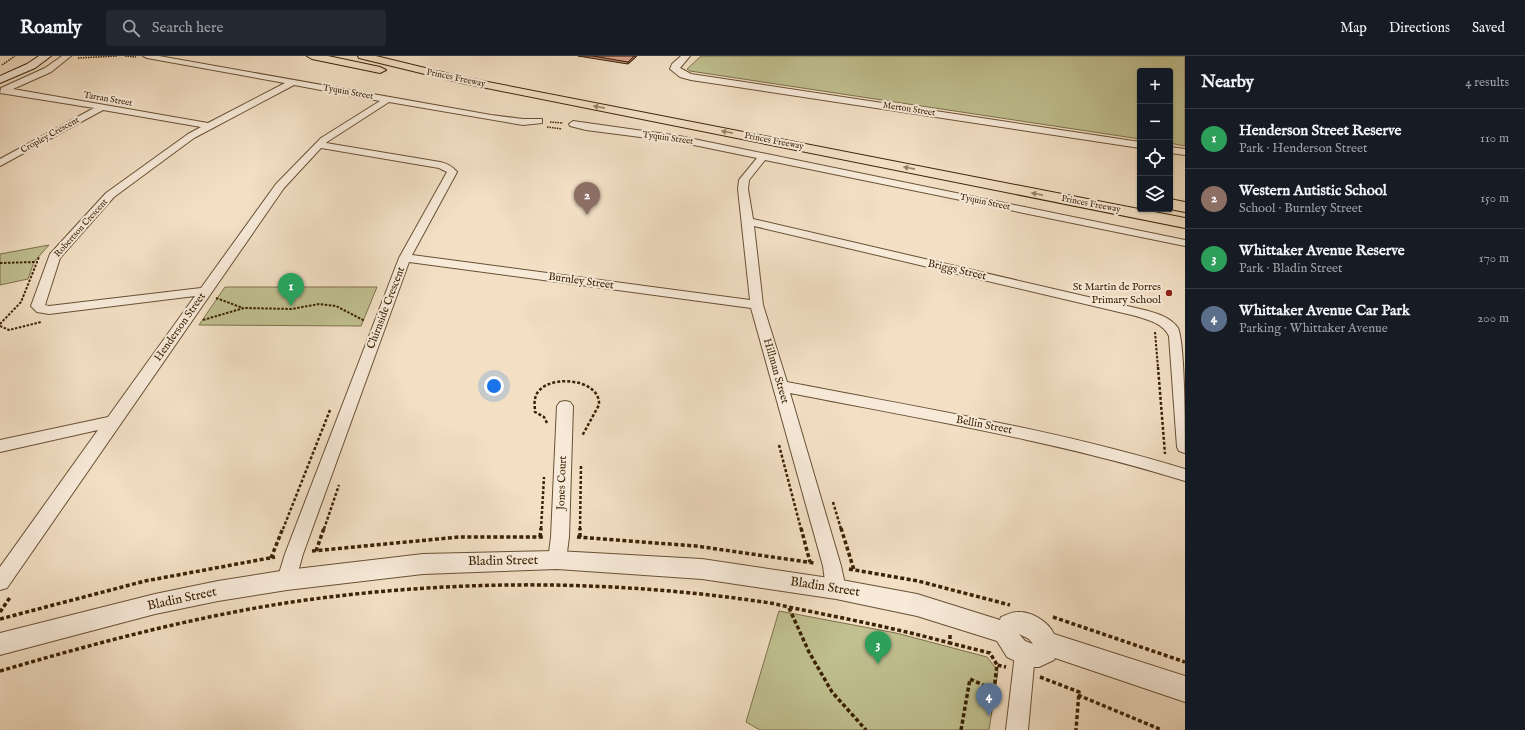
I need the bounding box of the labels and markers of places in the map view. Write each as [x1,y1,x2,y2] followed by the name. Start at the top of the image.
[574,182,600,215] pin: 2
[278,273,304,306] pin: 1
[1073,280,1161,307] place label: St Martin de Porres Primary School
[1164,288,1174,298] marker: St Martin de Porres Primary School
[865,631,891,664] pin: 3
[976,683,1002,716] pin: 4

